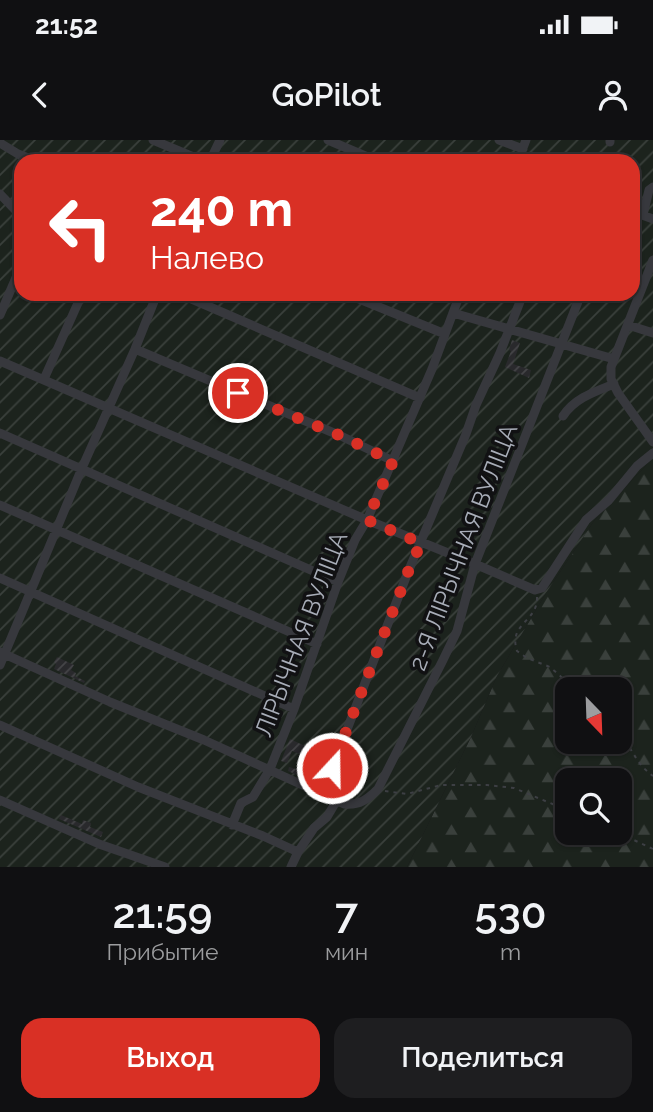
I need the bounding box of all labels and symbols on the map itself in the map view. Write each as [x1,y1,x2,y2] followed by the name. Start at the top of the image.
[208,363,268,423] pin
[403,420,523,674] street label: 2-Я ЛІРЫЧНАЯ ВУЛІЦА
[248,527,354,741] street label: ЛІРЫЧНАЯ ВУЛІЦА
[555,677,632,754] north arrow
[295,731,369,805] position arrow

